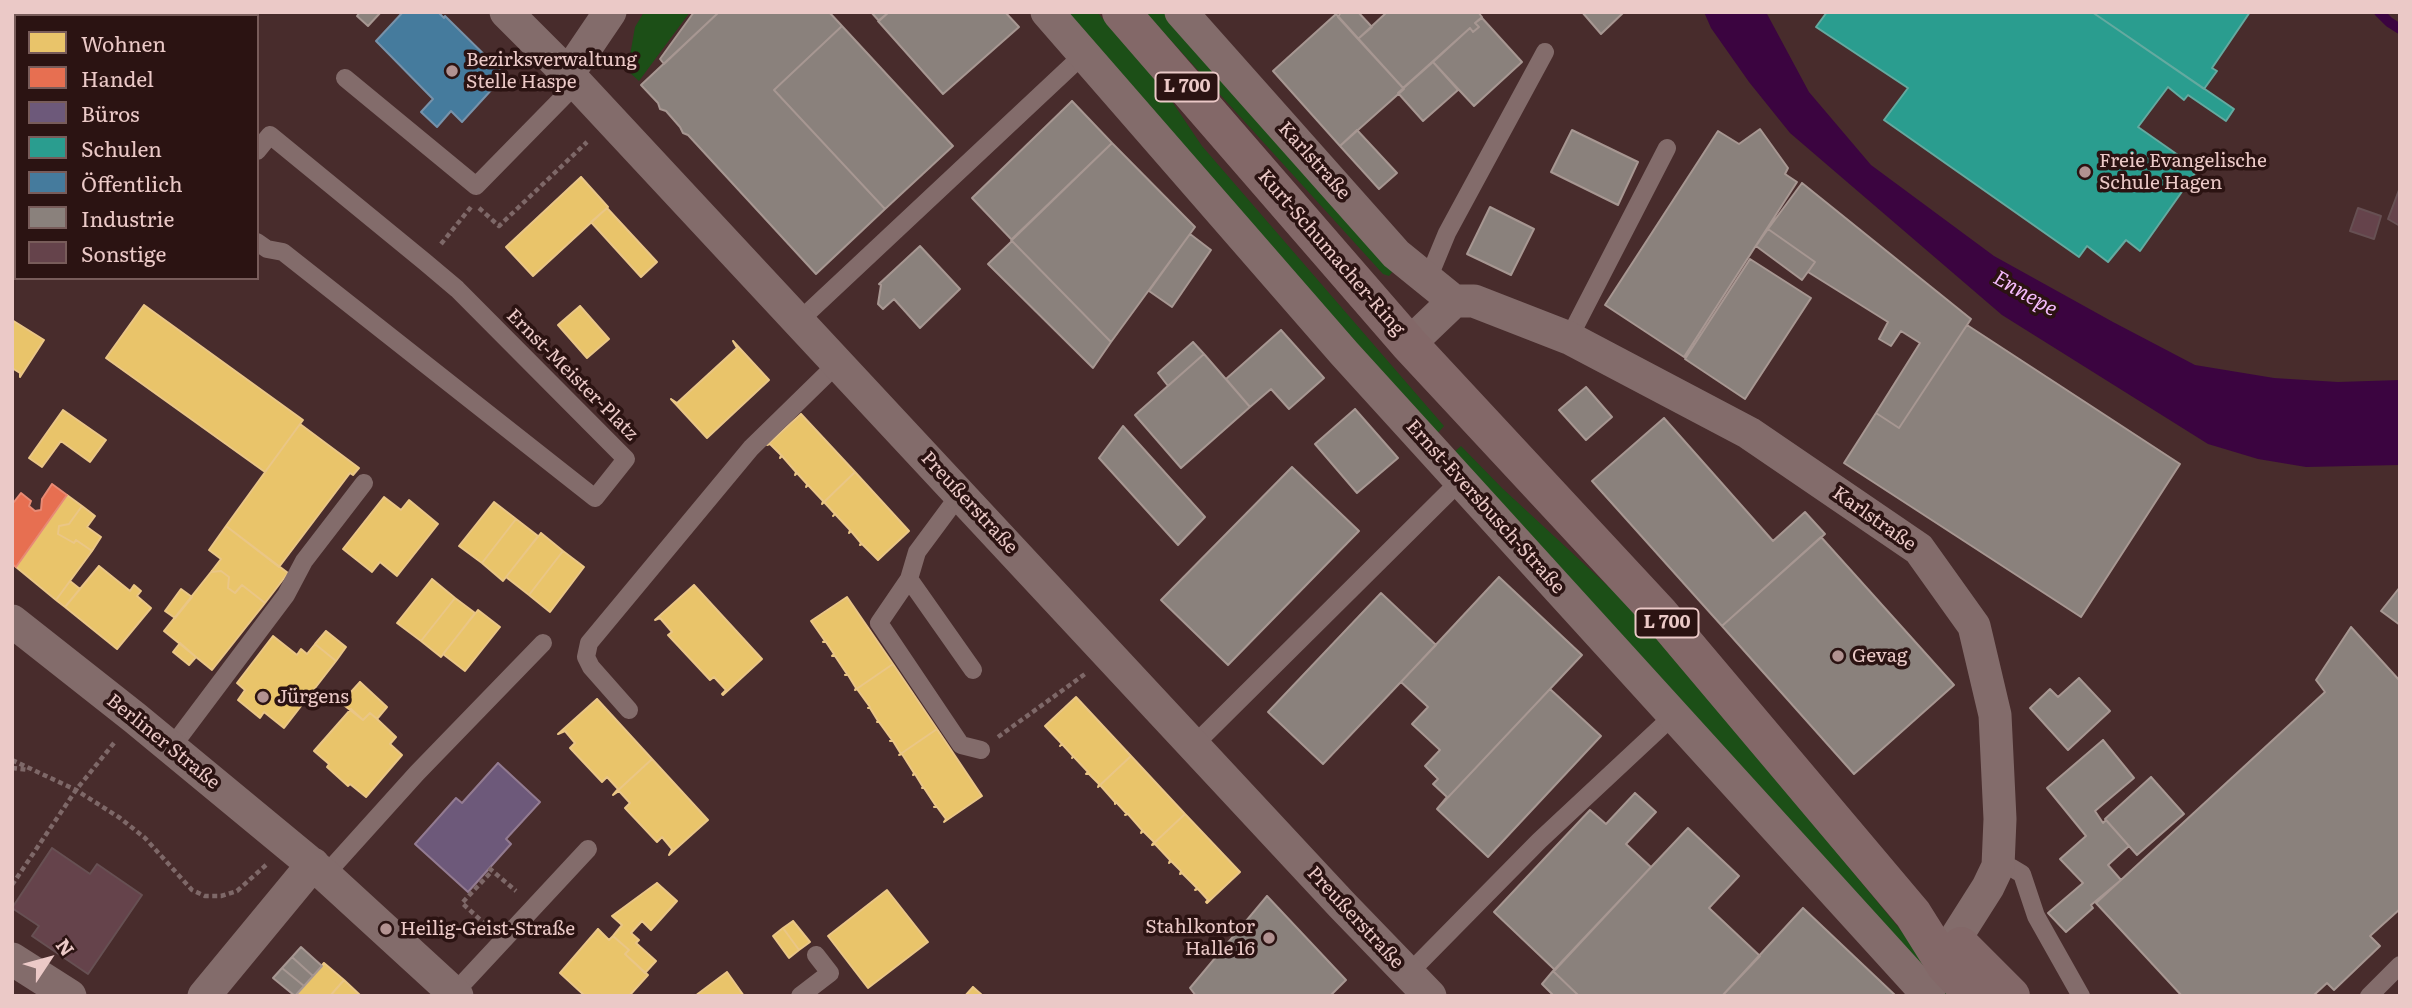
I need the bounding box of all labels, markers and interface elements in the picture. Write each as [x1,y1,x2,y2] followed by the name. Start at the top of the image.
[14,14,259,280] legend
[81,27,166,58] text: Wohnen
[466,49,637,93] place label: Bezirksverwaltung Stelle Haspe
[81,62,154,93] text: Handel
[444,63,460,79] marker: Bezirksverwaltung Stelle Haspe
[1156,72,1218,102] road number: L 700
[81,97,139,128] text: Büros
[1273,117,1355,205] street label: Karlstraße
[81,132,162,163] text: Schulen
[2099,150,2267,194] place label: Freie Evangelische Schule Hagen
[2077,164,2093,180] marker: Freie Evangelische Schule Hagen
[1253,165,1409,341] street label: Kurt-Schumacher-Ring
[81,167,183,198] text: Öffentlich
[81,202,174,233] text: Industrie
[81,237,166,268] text: Sonstige
[1989,266,2061,322] water label: Ennepe
[501,304,643,446] street label: Ernst-Meister-Platz
[1401,415,1569,599] street label: Ernst-Eversbusch-Straße
[916,447,1022,559] street label: Preußerstraße
[1828,482,1920,556] street label: Karlstraße
[1636,608,1698,638] road number: L 700
[1852,645,1908,667] place label: Gevag
[1830,648,1846,664] marker: Gevag
[277,686,349,708] place label: Jürgens
[102,689,224,795] street label: Berliner Straße
[255,689,271,705] marker: Jürgens
[1302,862,1408,974] street label: Preußerstraße
[1145,916,1255,960] place label: Stahlkontor Halle 16
[400,918,575,940] place label: Heilig-Geist-Straße
[378,921,394,937] marker: Heilig-Geist-Straße
[14,924,84,994] north arrow
[1261,930,1277,946] marker: Stahlkontor Halle 16
[50,932,82,961] text: N

